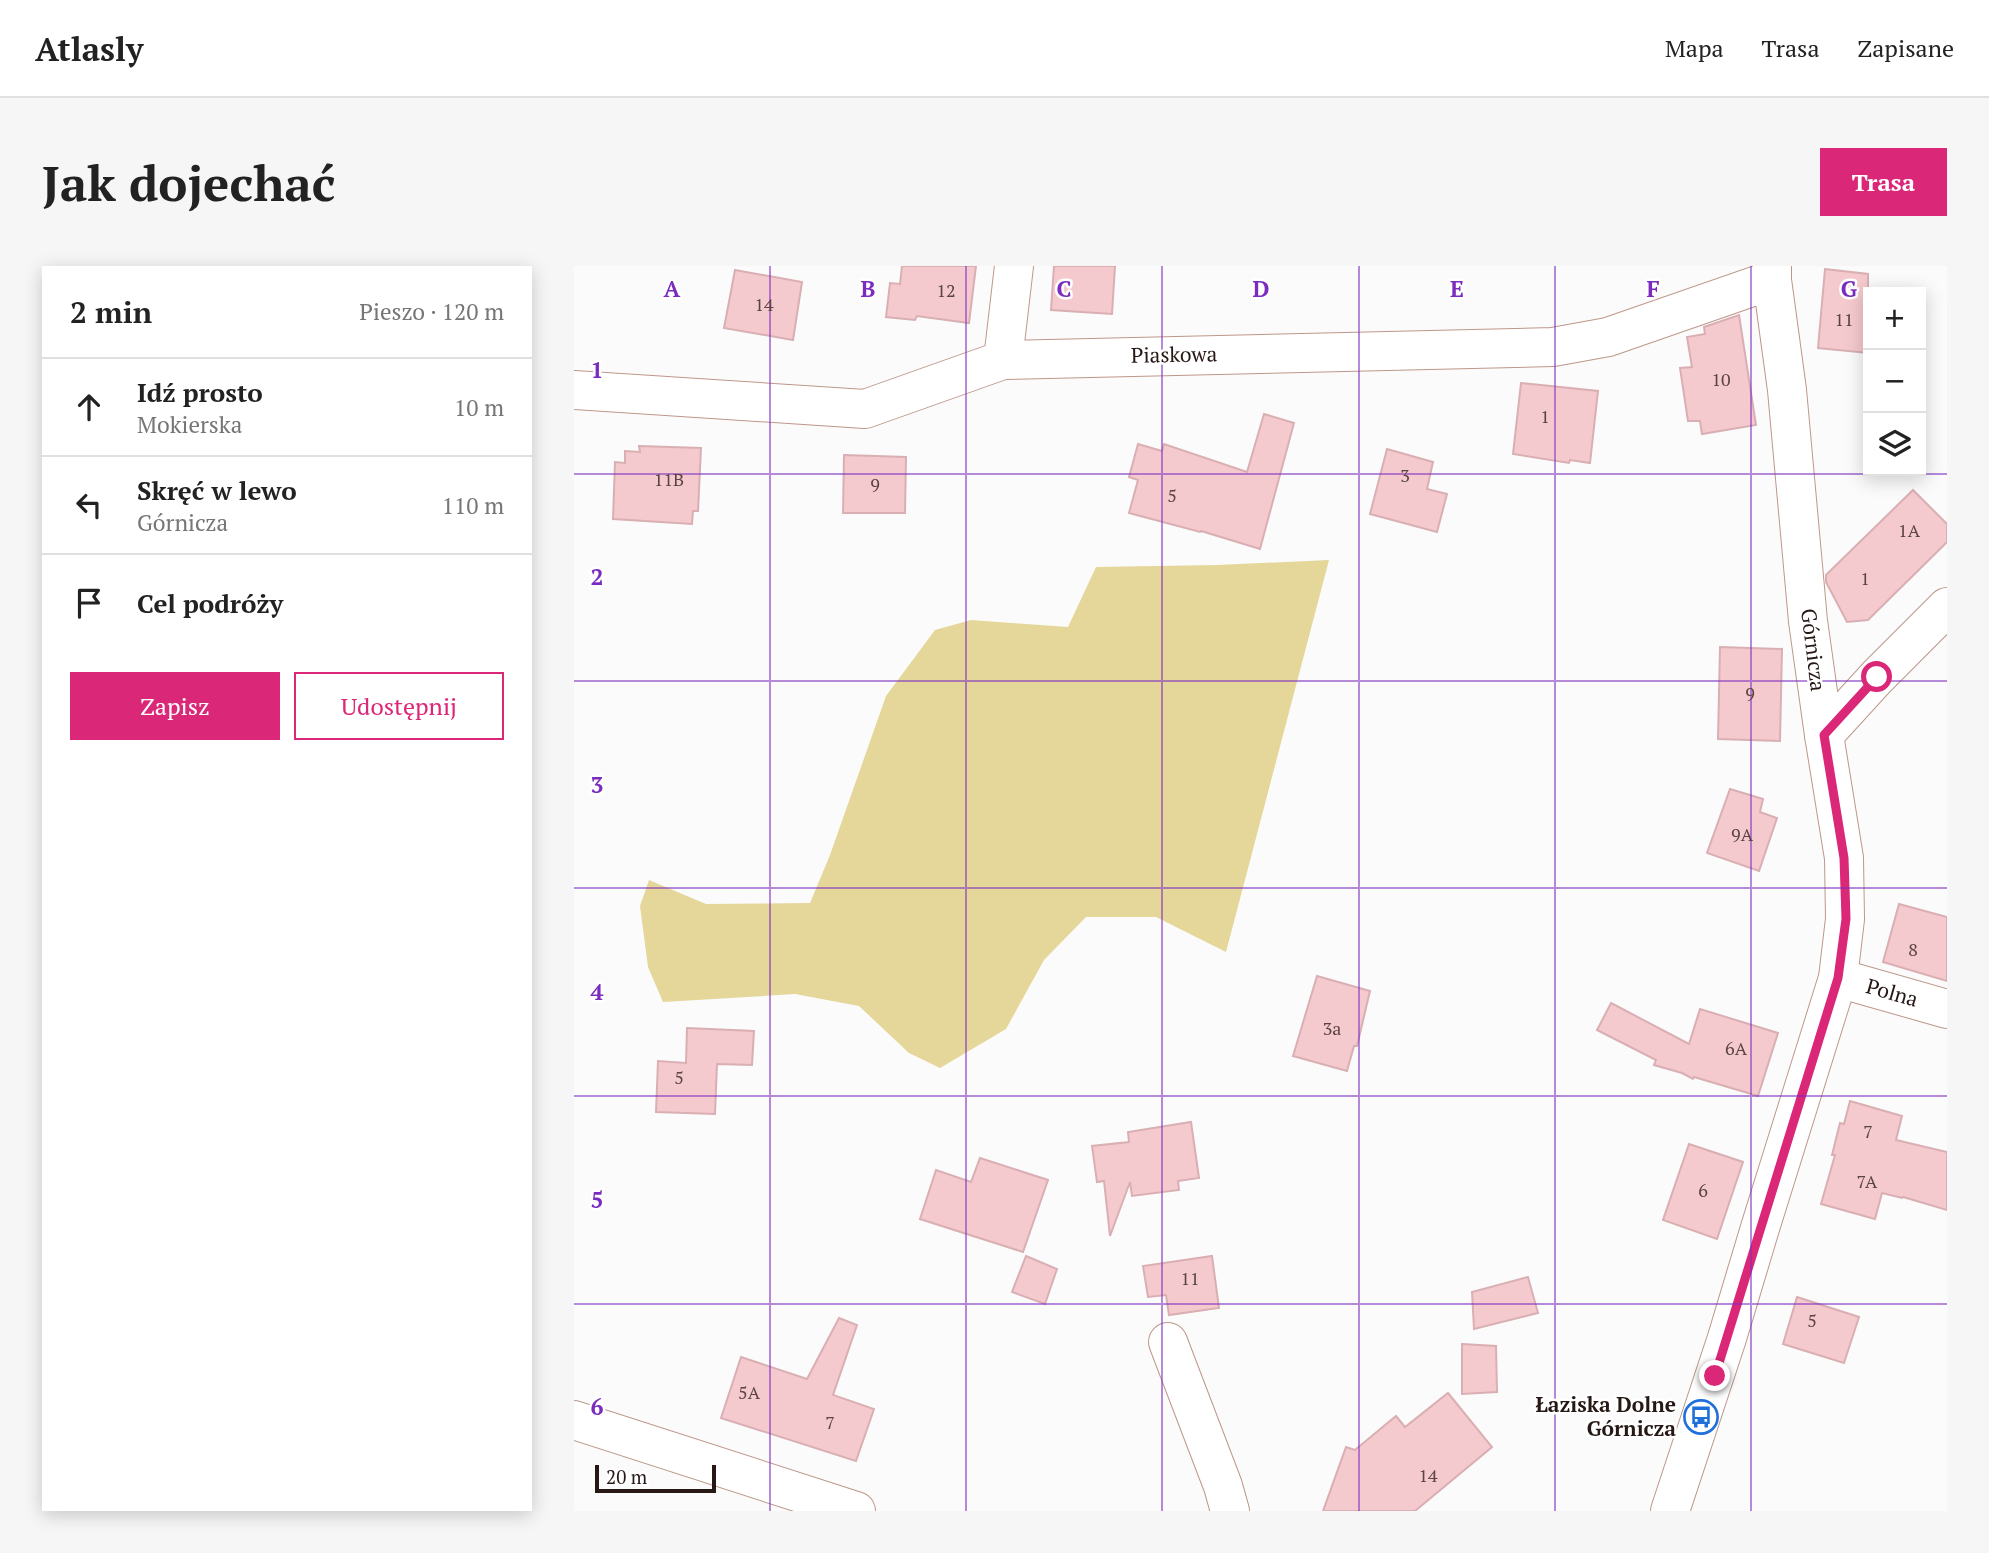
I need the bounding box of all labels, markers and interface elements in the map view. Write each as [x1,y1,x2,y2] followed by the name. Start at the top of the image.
[35,27,143,70] text: Atlasly
[1665,32,1724,64] text: Mapa
[1762,32,1820,64] text: Trasa
[1858,32,1954,64] text: Zapisane
[1820,148,1947,216] button: Trasa
[42,150,336,215] text: Jak dojechać
[664,273,681,304] text: A
[861,273,876,304] text: B
[1057,273,1072,304] text: C
[1253,273,1270,304] text: D
[1450,273,1464,304] text: E
[1646,273,1660,304] text: F
[1841,273,1858,304] text: G
[936,278,956,302] house number: 12
[1863,287,1926,476] map controls
[1863,287,1926,350] button: +
[70,292,152,332] text: 2 min
[754,292,774,316] house number: 14
[359,296,504,327] text: Pieszo · 120 m
[1834,307,1854,331] house number: 11
[1131,339,1218,369] street label: Piaskowa
[1863,350,1926,413] button: −
[591,354,604,385] text: 1
[1711,367,1731,391] house number: 10
[137,375,263,409] text: Idź prosto
[70,388,108,426] icon: ahead
[454,392,504,423] text: 10 m
[1540,404,1550,428] house number: 1
[137,409,242,440] text: Mokierska
[1863,413,1926,476] button: layers
[1400,463,1410,487] house number: 3
[654,467,684,491] house number: 11B
[870,472,880,496] house number: 9
[137,473,297,507] text: Skręć w lewo
[1167,483,1177,507] house number: 5
[70,486,108,524] icon: left
[442,490,504,521] text: 110 m
[137,507,228,538] text: Górnicza
[1898,518,1921,542] house number: 1A
[591,561,604,592] text: 2
[1860,566,1870,590] house number: 1
[70,584,108,622] icon: arrive
[137,586,283,620] text: Cel podróży
[1795,607,1833,693] street label: Górnicza
[1861,661,1892,692] route start
[70,672,280,740] button: Zapisz
[294,672,504,740] button: Udostępnij
[1745,681,1755,705] house number: 9
[591,769,604,800] text: 3
[1731,822,1754,846] house number: 9A
[1908,937,1918,961] house number: 8
[1863,971,1922,1013] street label: Polna
[591,976,604,1007] text: 4
[1323,1016,1341,1040] house number: 3a
[1725,1036,1748,1060] house number: 6A
[674,1065,684,1089] house number: 5
[1863,1119,1873,1143] house number: 7
[1857,1169,1878,1193] house number: 7A
[1698,1178,1708,1202] house number: 6
[591,1184,604,1215] text: 5
[1180,1266,1200,1290] house number: 11
[1807,1308,1817,1332] house number: 5
[1699,1360,1730,1391] route end
[738,1380,761,1404] house number: 5A
[1535,1390,1676,1442] place label: Łaziska Dolne Górnicza
[591,1391,604,1422] text: 6
[1682,1398,1720,1436] bus stop icon: Łaziska Dolne Górnicza
[825,1410,835,1434] house number: 7
[595,1462,716,1494] scale bar
[1418,1463,1438,1487] house number: 14
[606,1464,647,1489] text: 20 m

